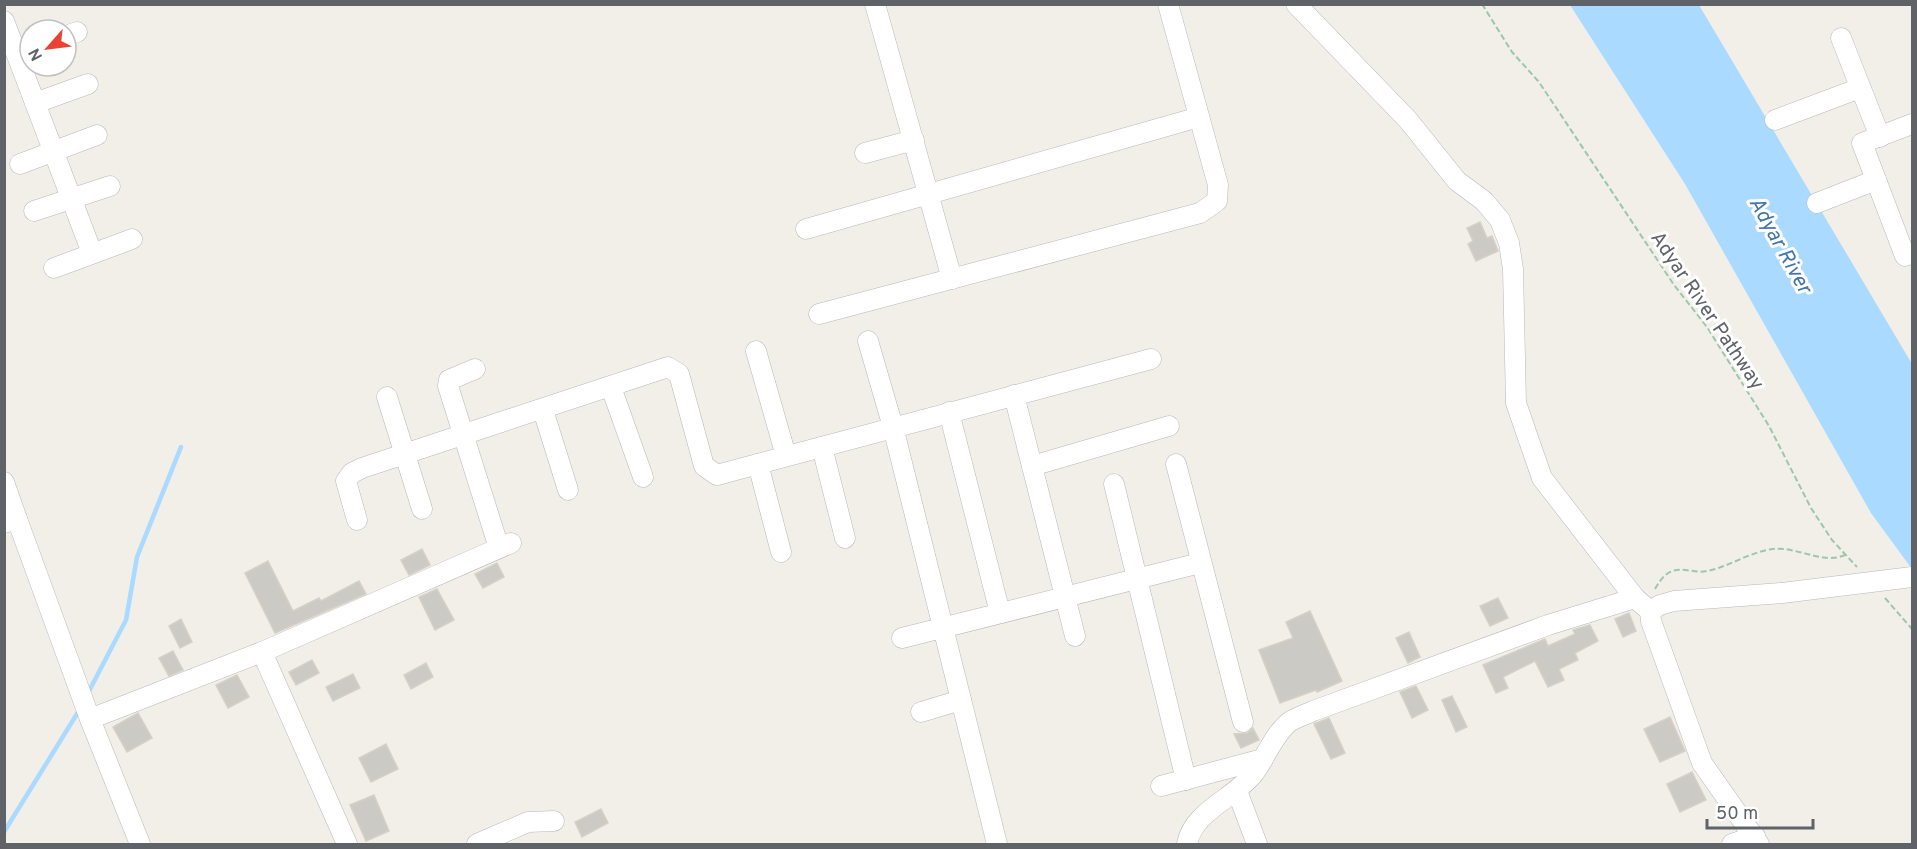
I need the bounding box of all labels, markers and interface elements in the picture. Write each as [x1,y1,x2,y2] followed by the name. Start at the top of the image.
[18,18,78,78] north arrow
[25,44,48,64] text: N
[1742,193,1818,301] water label: Adyar River
[1644,227,1769,395] street label: Adyar River Pathway
[1707,792,1814,830] scale bar
[1716,803,1758,826] text: 50 m

